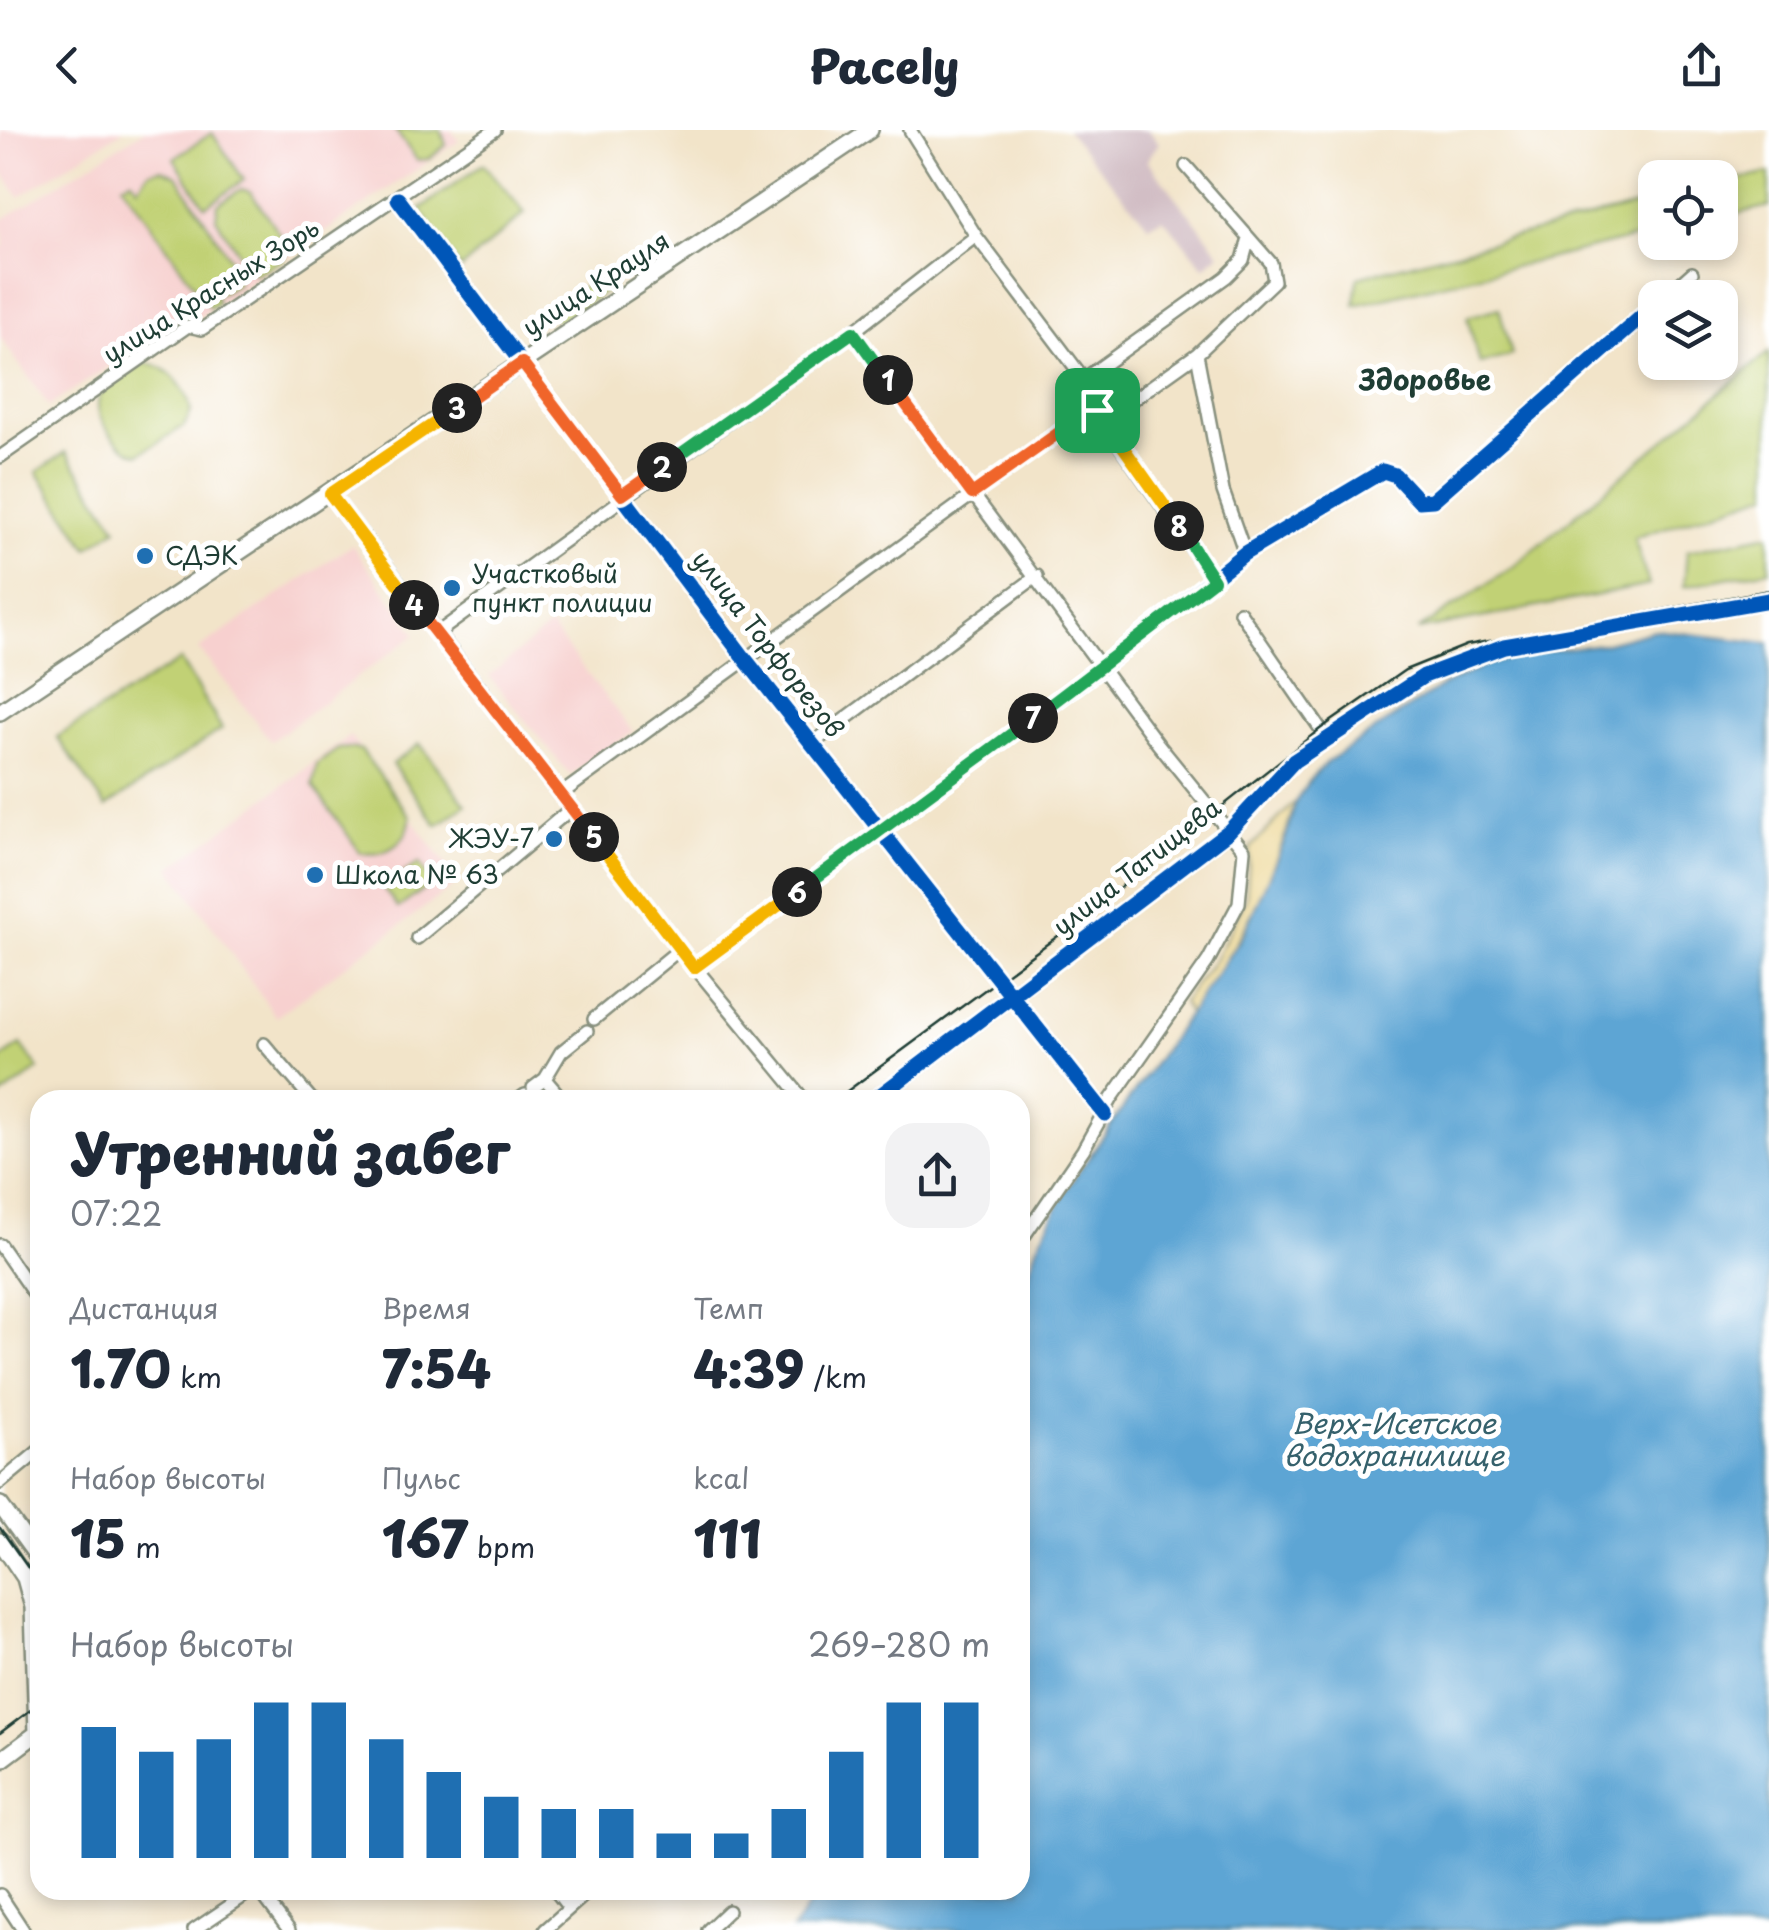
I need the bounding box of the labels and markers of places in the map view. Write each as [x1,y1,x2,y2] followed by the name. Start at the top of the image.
[863,355,913,405] pin: 1
[1055,368,1140,453] pin
[432,383,482,433] pin: 3
[637,442,687,492] pin: 2
[1154,501,1204,551] pin: 8
[165,536,238,574] place label: СДЭК
[134,545,156,567] marker: СДЭК
[472,554,653,621] place label: Участковый пункт полиции
[441,577,463,599] marker: Участковый пункт полиции
[389,580,439,630] pin: 4
[1008,693,1058,743] pin: 7
[569,812,619,862] pin: 5
[448,819,534,857] place label: ЖЭУ-7
[543,828,565,850] marker: ЖЭУ-7
[335,855,499,893] place label: Школа № 63
[304,864,326,886] marker: Школа № 63
[772,867,822,917] pin: 6

